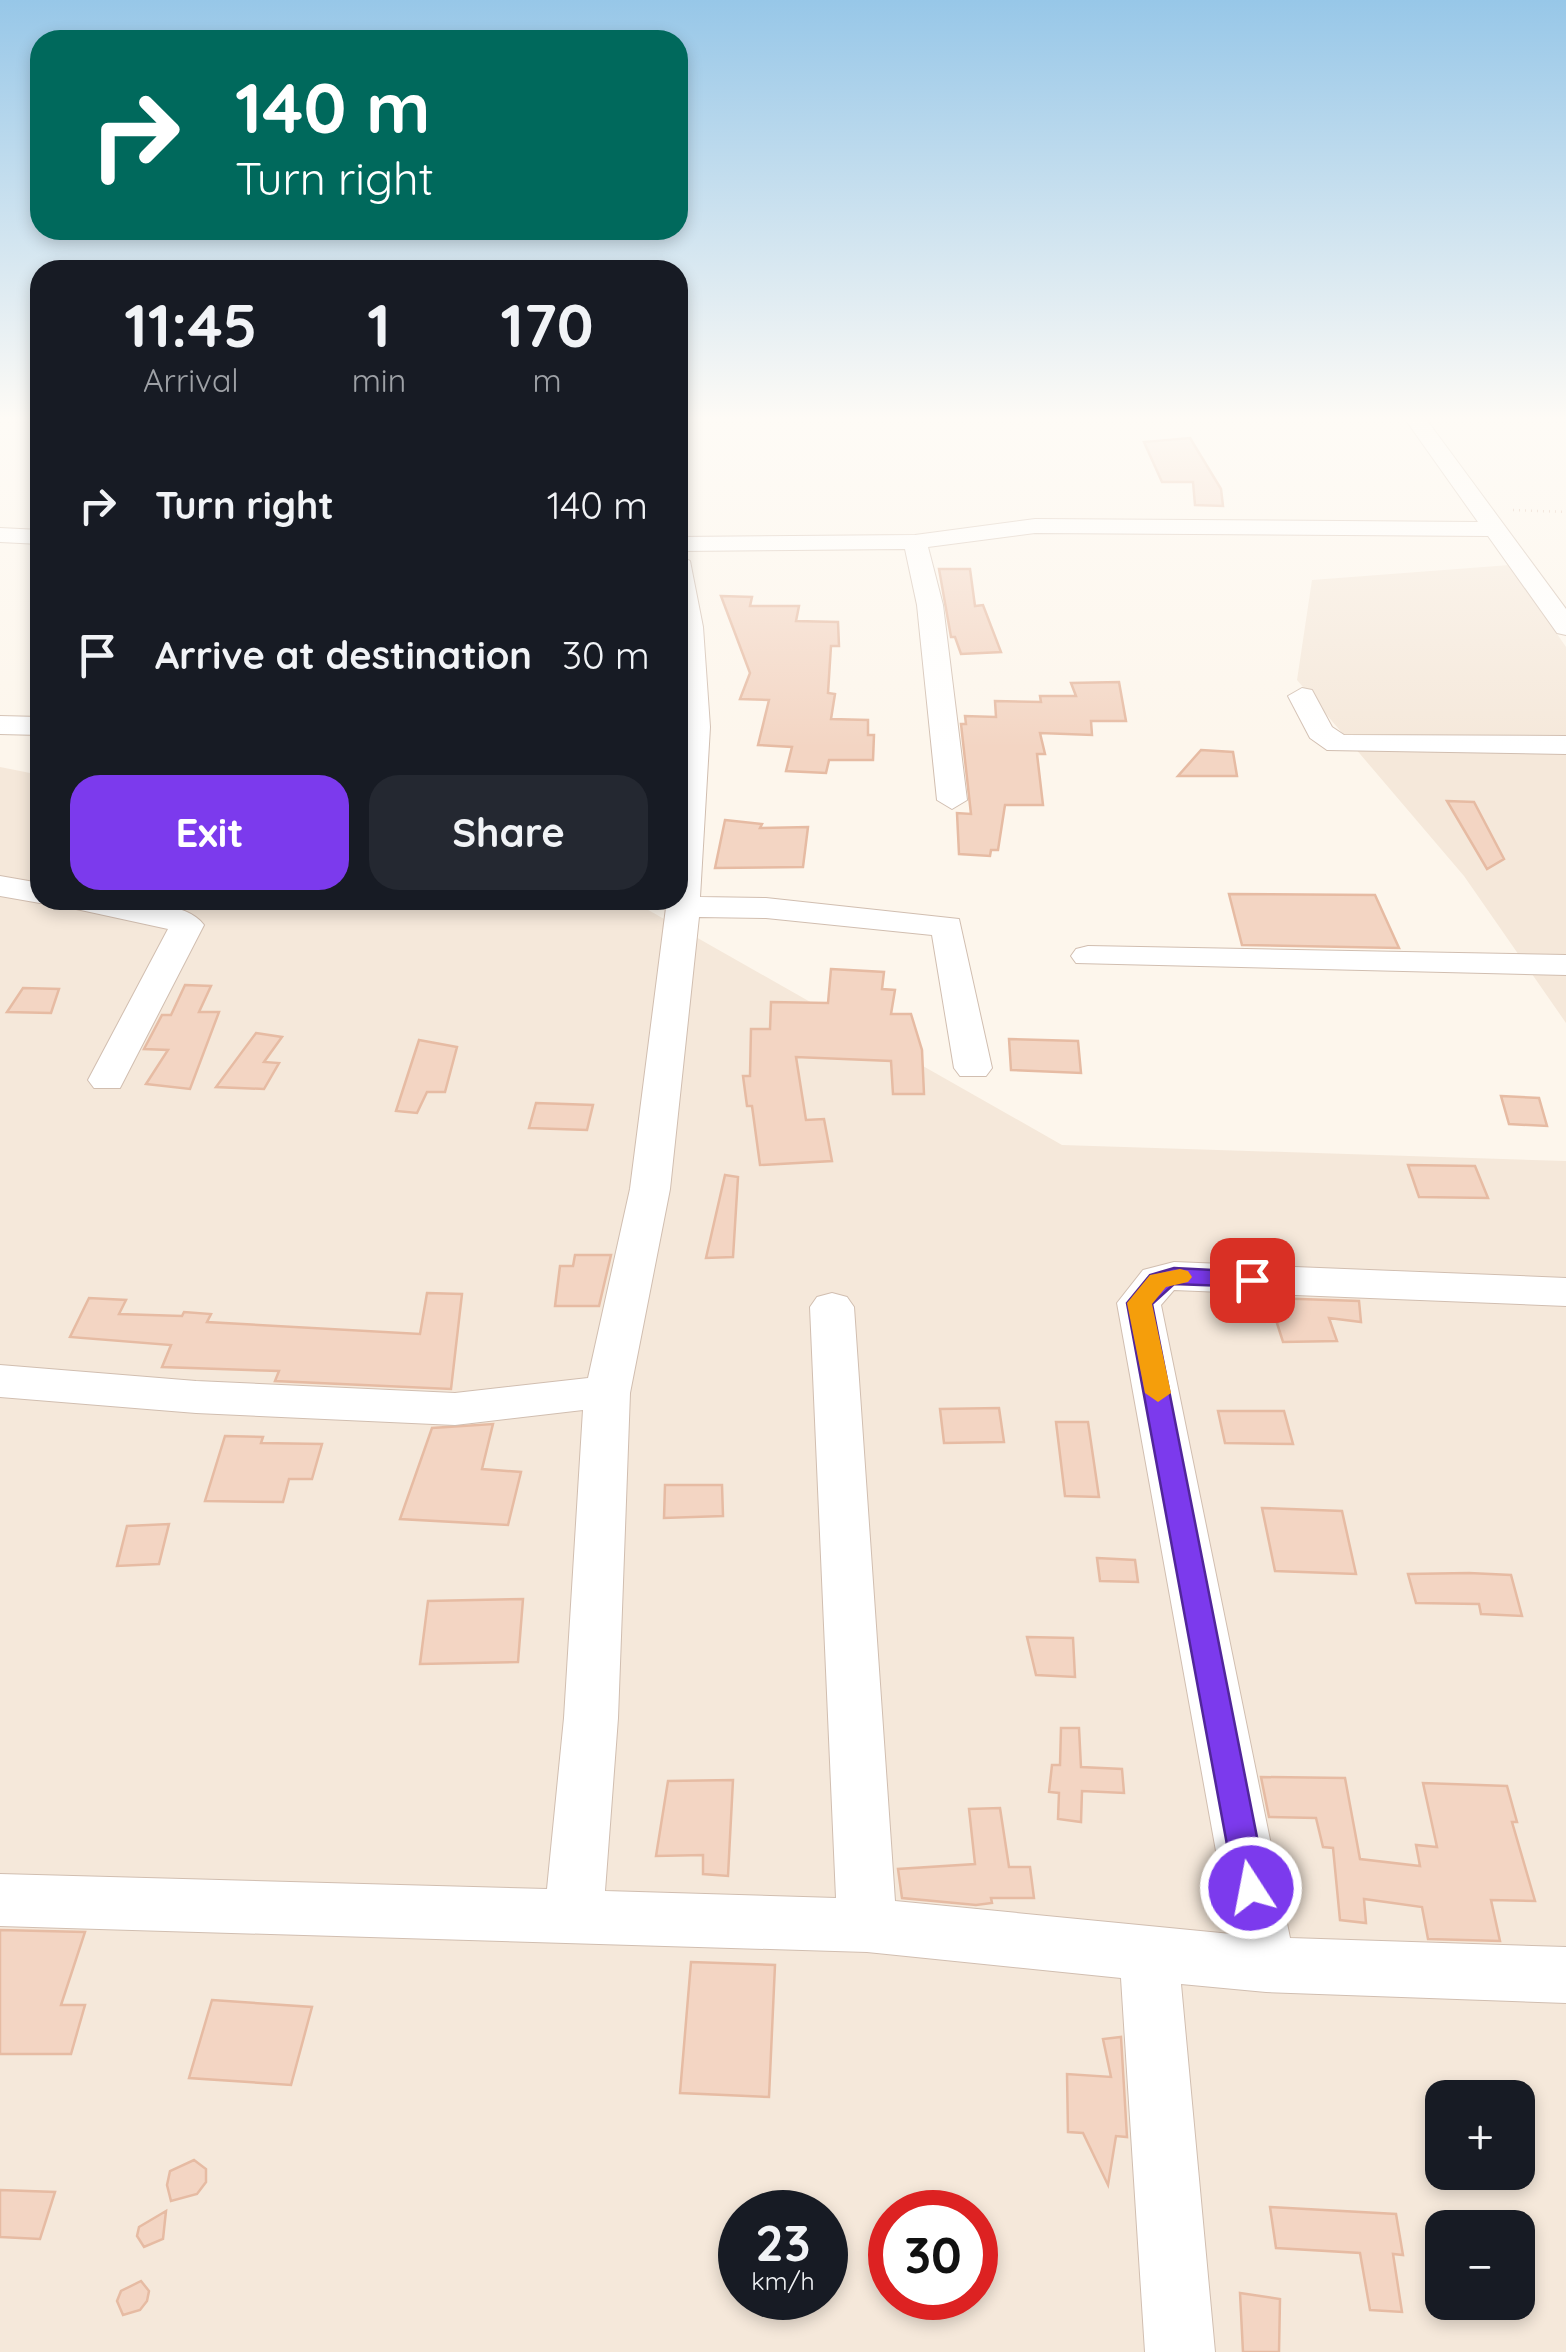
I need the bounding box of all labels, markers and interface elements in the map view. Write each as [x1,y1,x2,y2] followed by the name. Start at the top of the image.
[235,63,431,151] text: 140 m
[70,70,200,200] icon: right
[235,150,434,206] text: Turn right
[124,287,257,362] text: 11:45
[367,287,391,362] text: 1
[501,287,594,362] text: 170
[143,360,239,400] text: Arrival
[352,360,406,400] text: min
[532,360,562,400] text: m
[70,478,125,533] icon: right
[155,481,334,529] text: Turn right
[547,481,648,529] text: 140 m
[70,628,125,683] icon: arrive
[155,631,532,679] text: Arrive at destination
[562,631,650,679] text: 30 m
[70,775,349,890] button: Exit
[369,775,648,890] button: Share
[1210,1238,1295,1323] pin
[1225,1253,1280,1308] icon: arrive
[1199,1836,1303,1940] position arrow
[1425,2080,1535,2320] map controls
[1425,2080,1535,2190] button: +
[868,2190,998,2320] speed limit sign: 30
[1425,2210,1535,2320] button: −
[755,2211,811,2274] text: 23
[751,2265,815,2296] text: km/h

